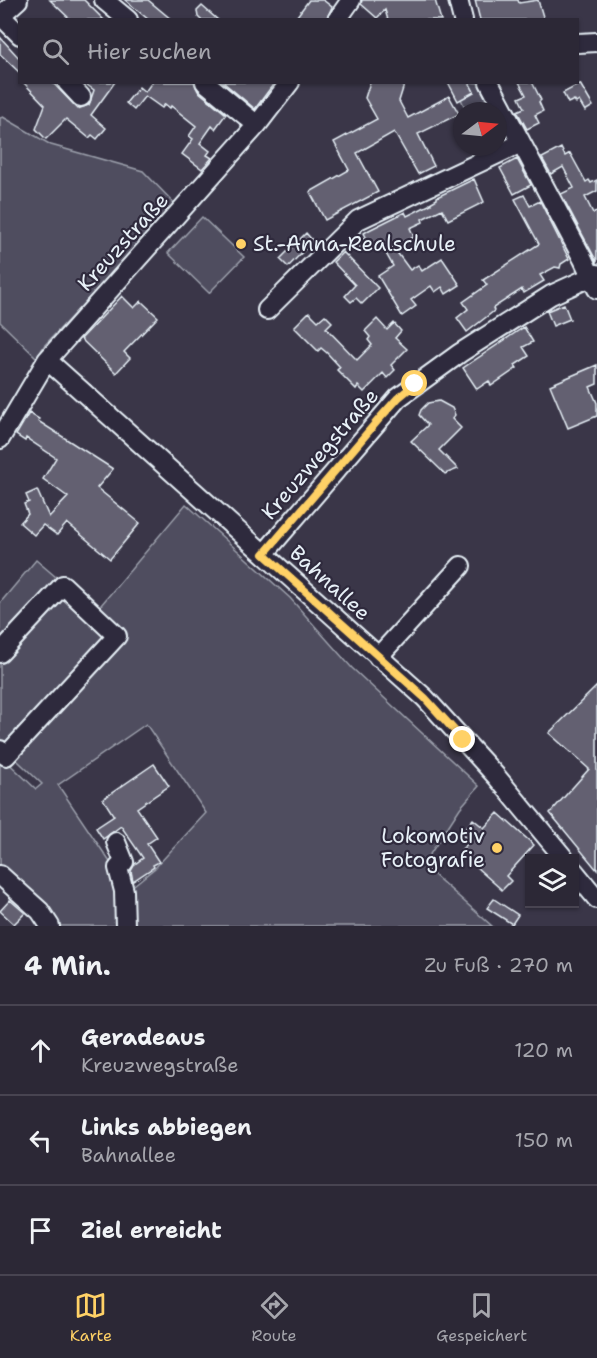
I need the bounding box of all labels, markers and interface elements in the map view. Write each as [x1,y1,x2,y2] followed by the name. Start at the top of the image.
[18,18,579,84] search box
[39,35,72,68] icon: search
[87,37,212,66] text: Hier suchen
[453,102,507,156] north arrow
[71,187,175,297] street label: Kreuzstraße
[253,230,456,258] place label: St.-Anna-Realschule
[234,237,248,251] marker: St.-Anna-Realschule
[401,370,427,396] route start
[255,382,385,526] street label: Kreuzwegstraße
[284,539,376,627] street label: Bahnallee
[449,726,475,752] route end
[381,822,485,874] place label: Lokomotiv Fotografie
[490,841,504,855] marker: Lokomotiv Fotografie
[525,854,579,908] map controls
[525,854,579,908] button: layers
[24,948,111,983] text: 4 Min.
[424,952,573,978] text: Zu Fuß · 270 m
[81,1023,205,1052] text: Geradeaus
[24,1034,57,1067] icon: ahead
[514,1037,573,1063] text: 120 m
[81,1052,239,1078] text: Kreuzwegstraße
[81,1113,252,1142] text: Links abbiegen
[24,1124,57,1157] icon: left
[515,1127,573,1153] text: 150 m
[81,1142,176,1168] text: Bahnallee
[24,1214,57,1247] icon: arrive
[81,1216,222,1245] text: Ziel erreicht
[70,1289,112,1346] tab: Karte
[252,1289,297,1346] tab: Route
[436,1289,527,1346] tab: Gespeichert

